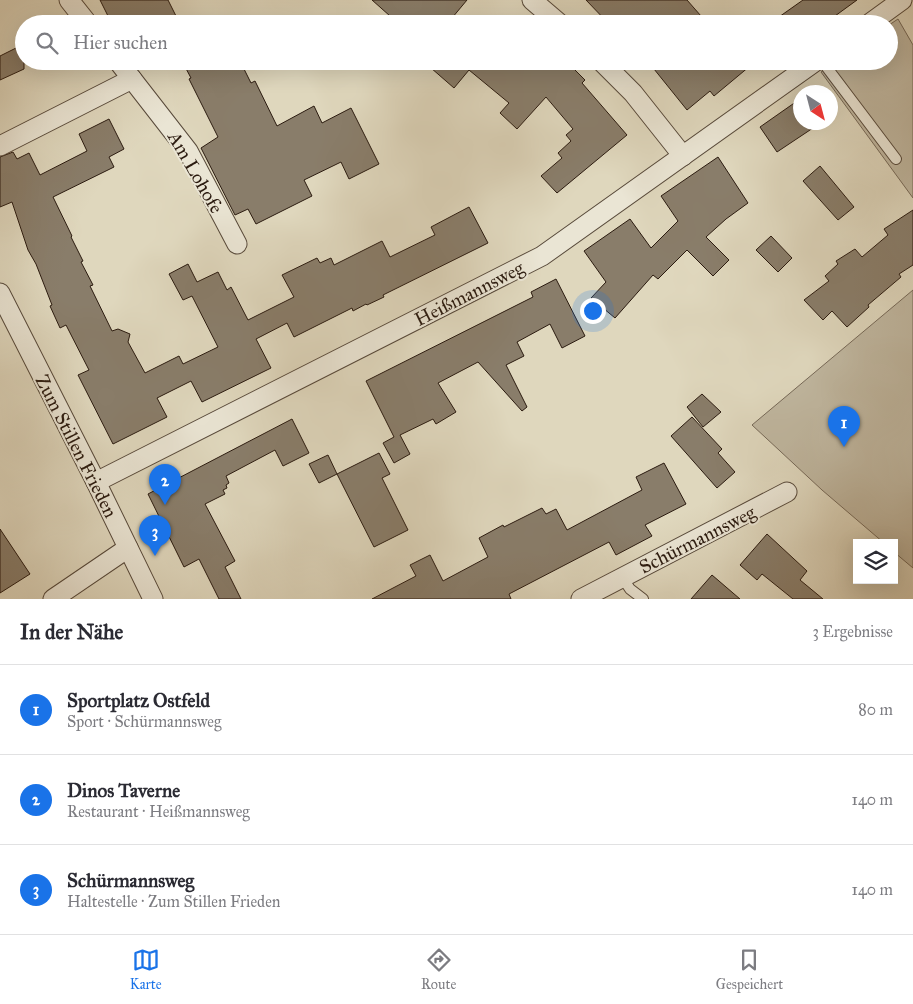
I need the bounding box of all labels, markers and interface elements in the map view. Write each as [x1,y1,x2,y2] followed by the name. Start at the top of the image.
[15,15,898,70] search box
[33,29,61,57] icon: search
[73,31,167,54] text: Hier suchen
[793,85,838,130] north arrow
[162,126,228,217] street label: Am Lohofe
[411,256,528,332] street label: Heißmannsweg
[580,298,606,324] your location
[31,371,123,522] street label: Zum Stillen Frieden
[828,406,860,447] pin: 1
[149,464,181,505] pin: 2
[635,500,760,579] street label: Schürmannsweg
[139,515,171,556] pin: 3
[853,539,898,584] map controls
[853,539,898,584] button: layers
[20,619,123,645] text: In der Nähe
[812,622,893,641] text: 3 Ergebnisse
[67,689,210,712] text: Sportplatz Ostfeld
[33,700,39,719] text: 1
[858,700,893,719] text: 80 m
[67,712,221,731] text: Sport · Schürmannsweg
[67,779,180,802] text: Dinos Taverne
[32,790,40,809] text: 2
[852,790,893,809] text: 140 m
[67,802,250,821] text: Restaurant · Heißmannsweg
[67,869,194,892] text: Schürmannsweg
[33,880,39,899] text: 3
[852,880,893,899] text: 140 m
[67,892,280,911] text: Haltestelle · Zum Stillen Frieden
[130,946,162,993] tab: Karte
[421,946,456,993] tab: Route
[716,946,783,993] tab: Gespeichert

